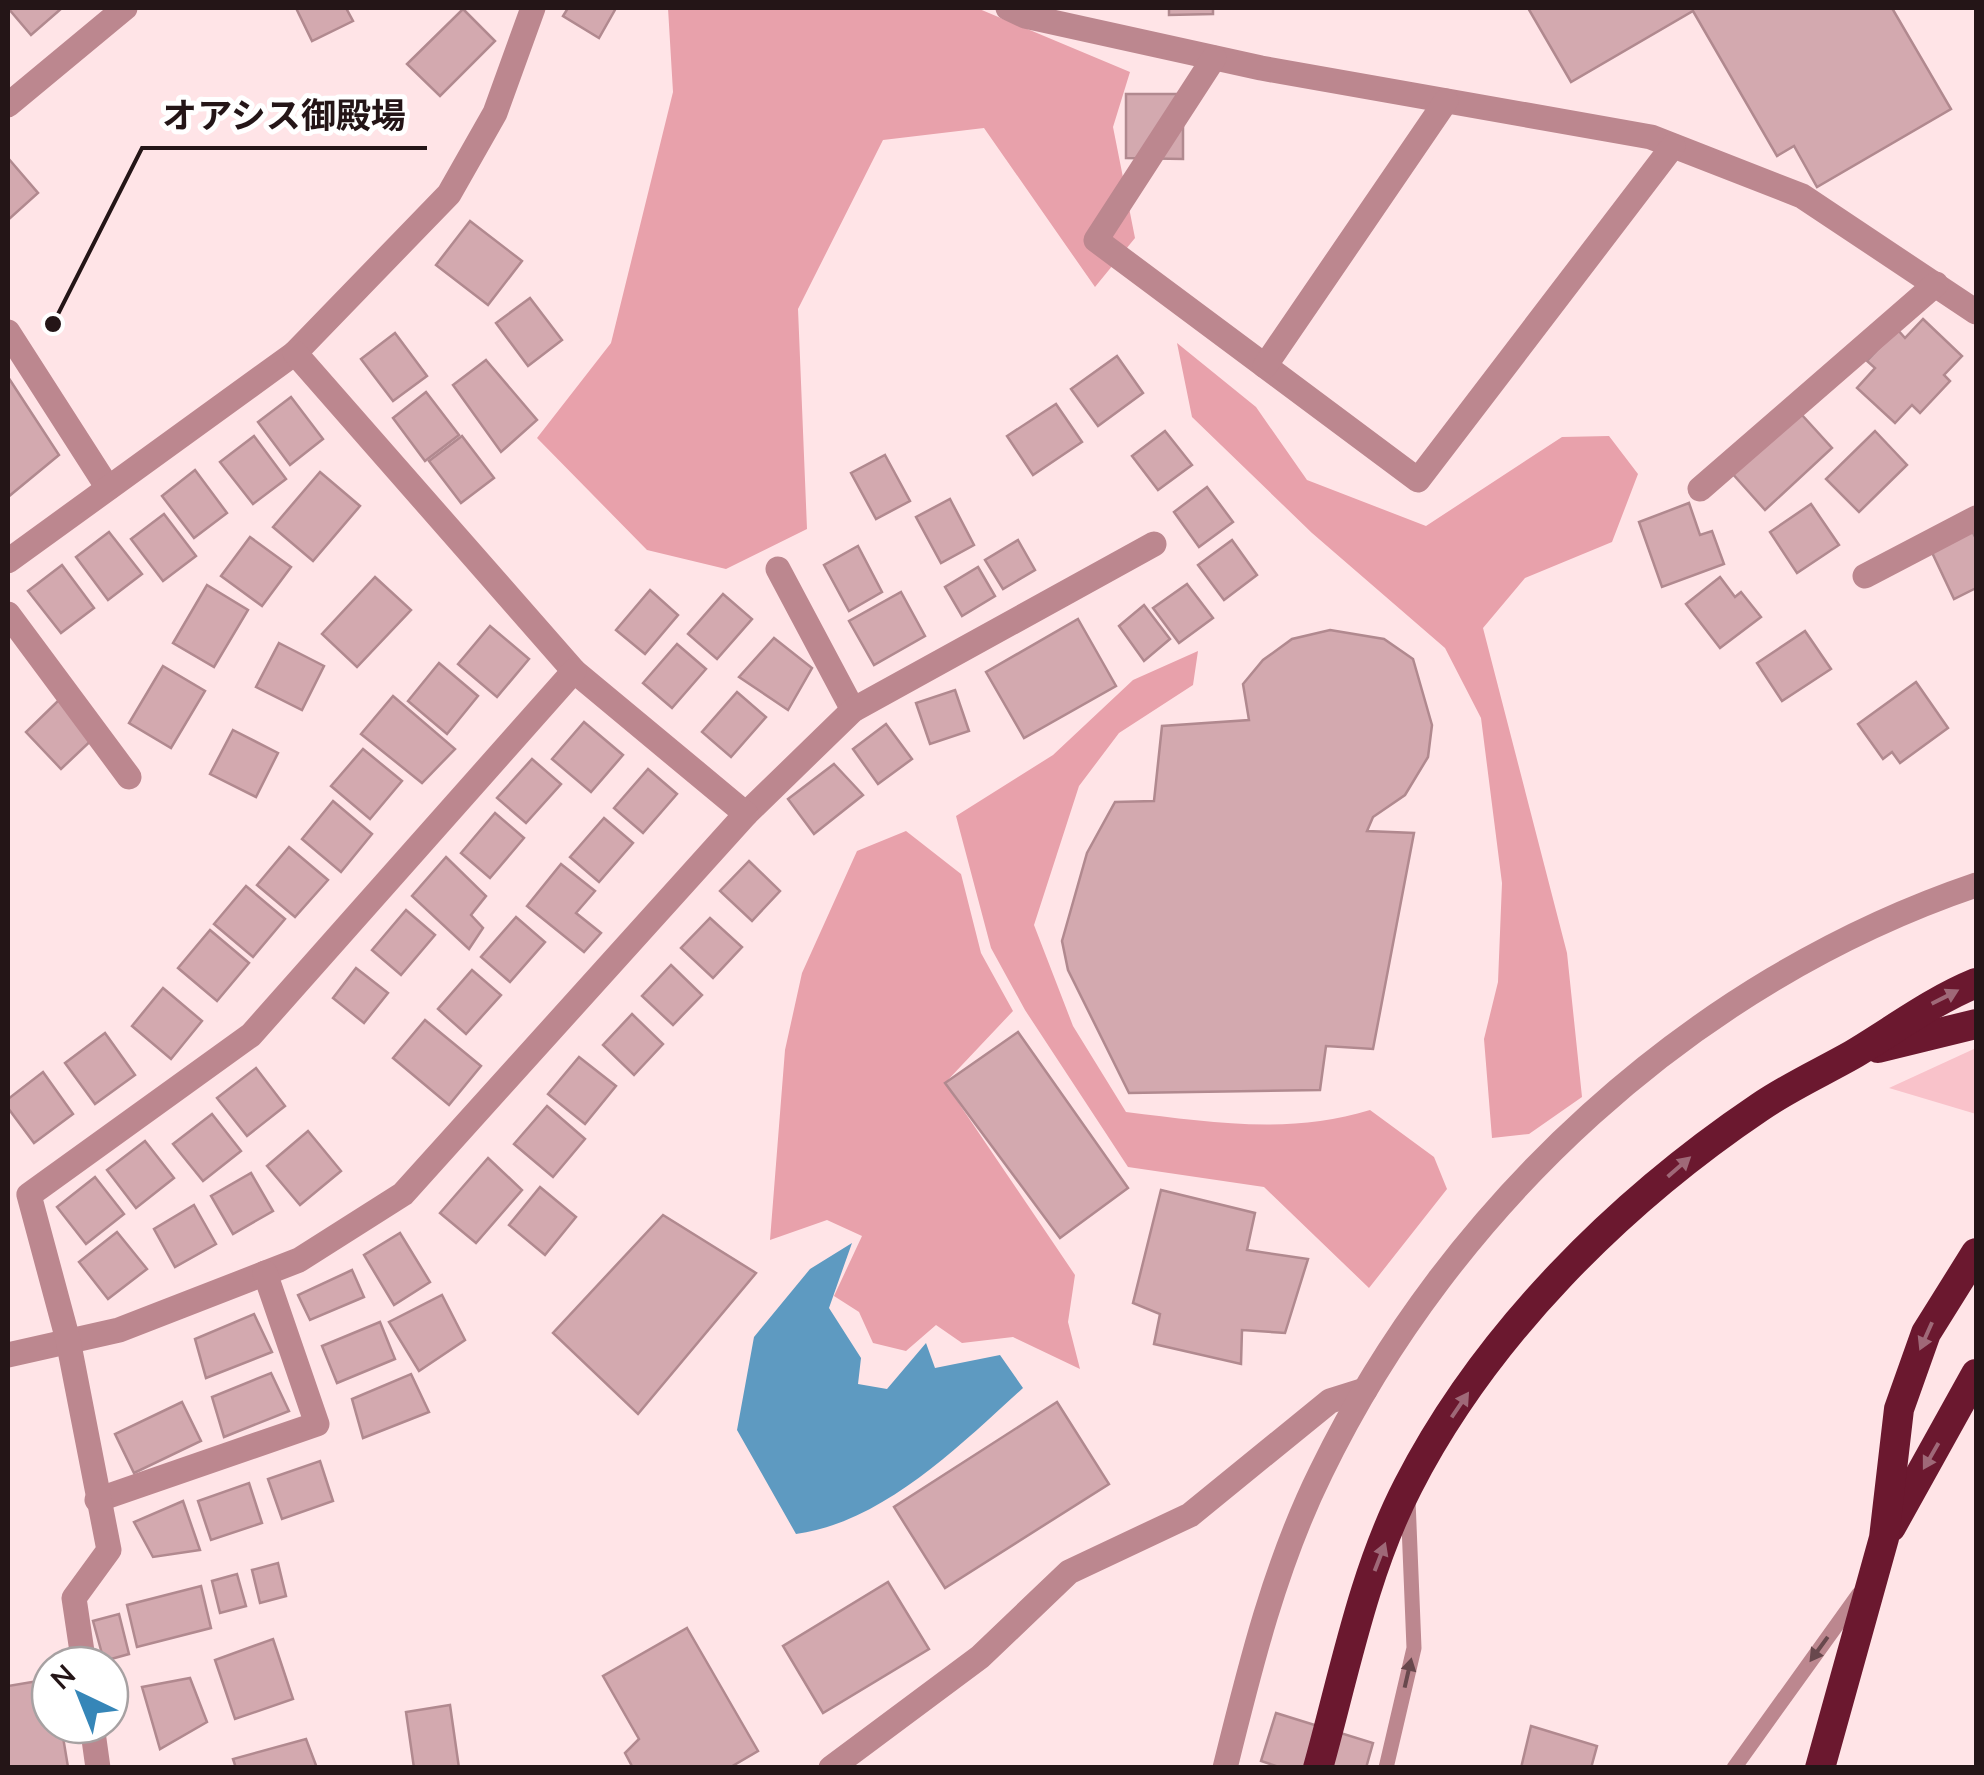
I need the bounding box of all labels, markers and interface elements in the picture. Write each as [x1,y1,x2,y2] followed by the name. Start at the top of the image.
[142,83,427,148] callout: オアシス御殿場
[162,93,406,140] text: オアシス御殿場
[1930,989,1959,1006] one-way arrow
[1667,1157,1692,1179] one-way arrow
[1918,1322,1935,1351] one-way arrow
[1450,1391,1469,1418] one-way arrow
[1923,1442,1940,1471] one-way arrow
[1373,1542,1388,1572] one-way arrow
[1810,1636,1829,1662] one-way arrow
[30,1645,130,1745] north arrow
[43,1656,84,1698] text: N
[1401,1657,1416,1688] one-way arrow

